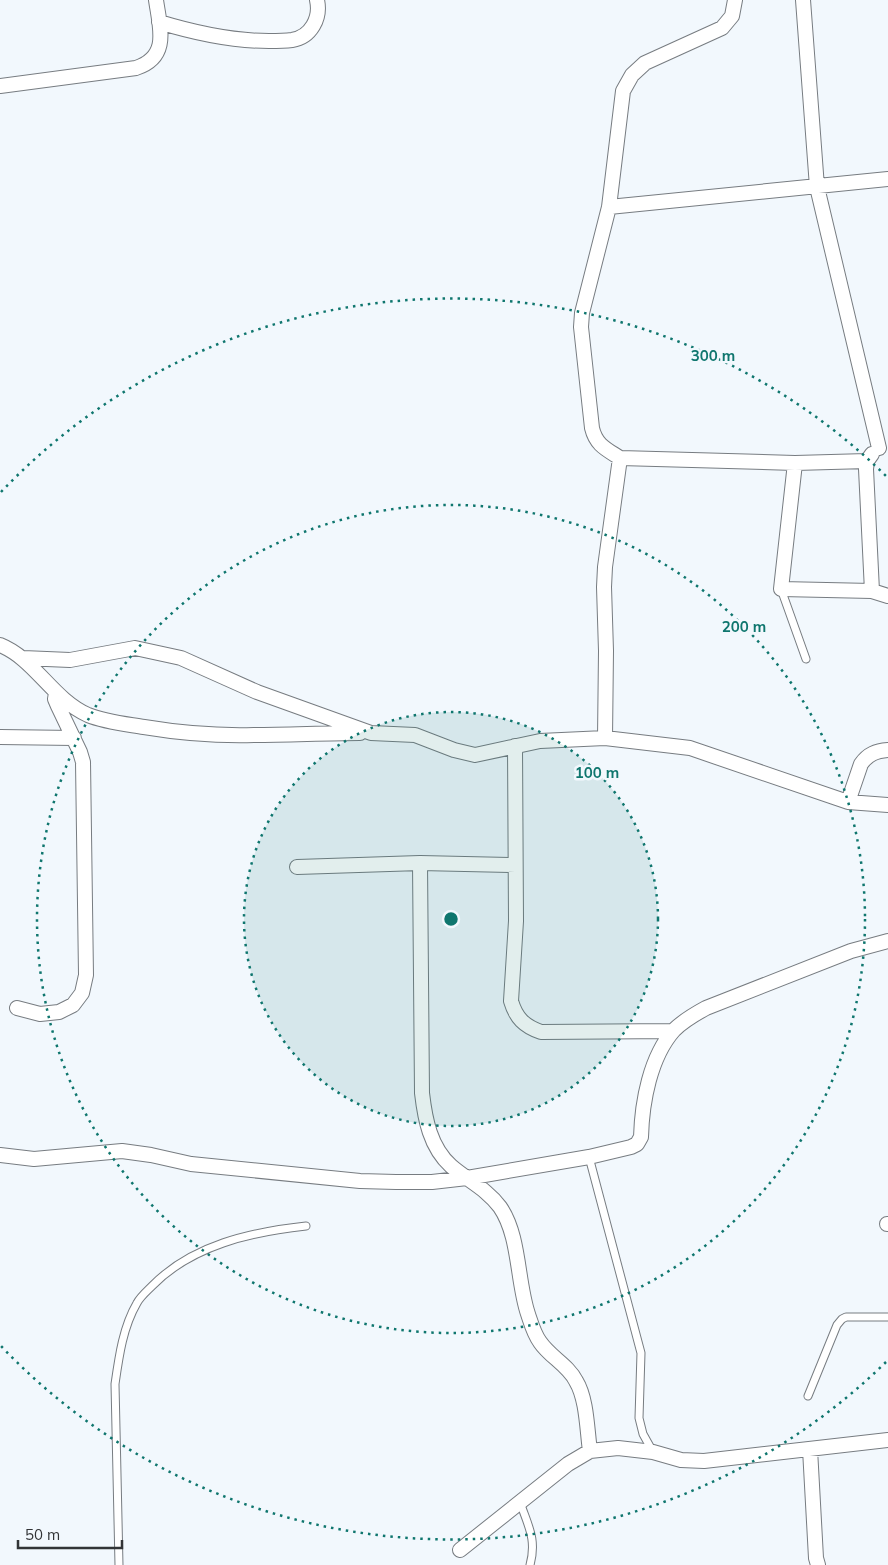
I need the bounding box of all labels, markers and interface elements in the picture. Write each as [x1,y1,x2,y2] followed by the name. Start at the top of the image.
[691,346,735,365] text: 300 m
[722,617,766,636] text: 200 m
[575,763,619,782] text: 100 m
[442,910,460,928] centre of rings
[18,1518,121,1550] scale bar
[25,1525,60,1544] text: 50 m

